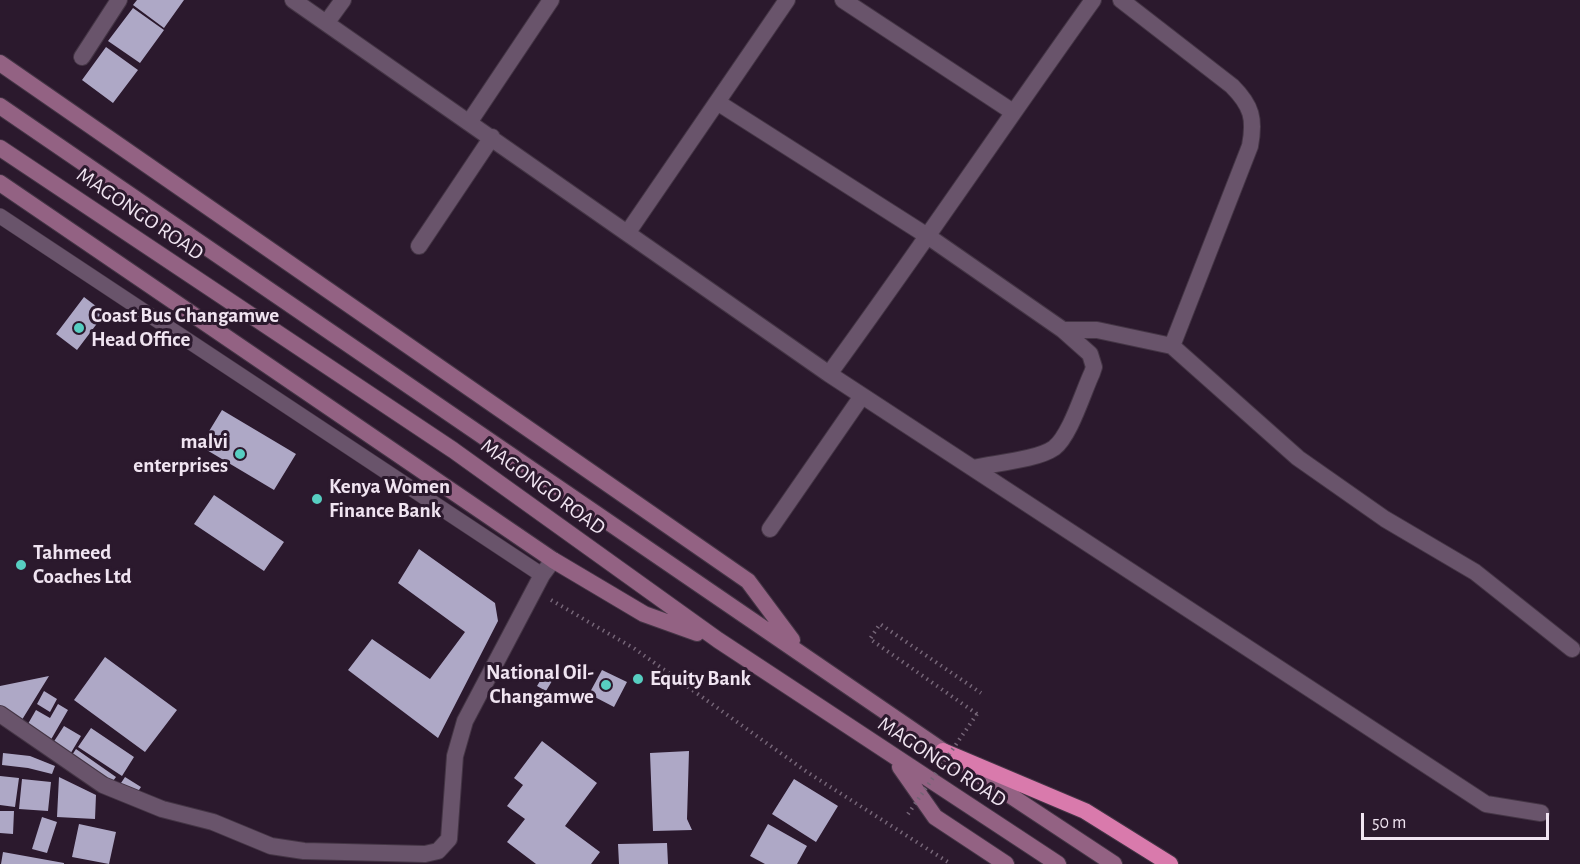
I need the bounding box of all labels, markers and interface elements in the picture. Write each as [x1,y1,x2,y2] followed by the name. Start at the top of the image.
[72,162,208,266] street label: MAGONGO ROAD
[91,303,279,353] place label: Coast Bus Changamwe Head Office
[72,321,86,335] marker: Coast Bus Changamwe Head Office
[133,429,228,479] place label: malvi enterprises
[476,433,610,541] street label: MAGONGO ROAD
[233,447,247,461] marker: malvi enterprises
[329,474,450,524] place label: Kenya Women Finance Bank
[310,492,324,506] marker: Kenya Women Finance Bank
[33,540,131,590] place label: Tahmeed Coaches Ltd
[14,558,28,572] marker: Tahmeed Coaches Ltd
[486,660,594,710] place label: National Oil- Changamwe
[650,666,751,692] place label: Equity Bank
[631,672,645,686] marker: Equity Bank
[599,678,613,692] marker: National Oil- Changamwe
[873,711,1011,813] street label: MAGONGO ROAD
[1364,801,1552,839] scale bar
[1372,814,1406,832] text: 50 m

